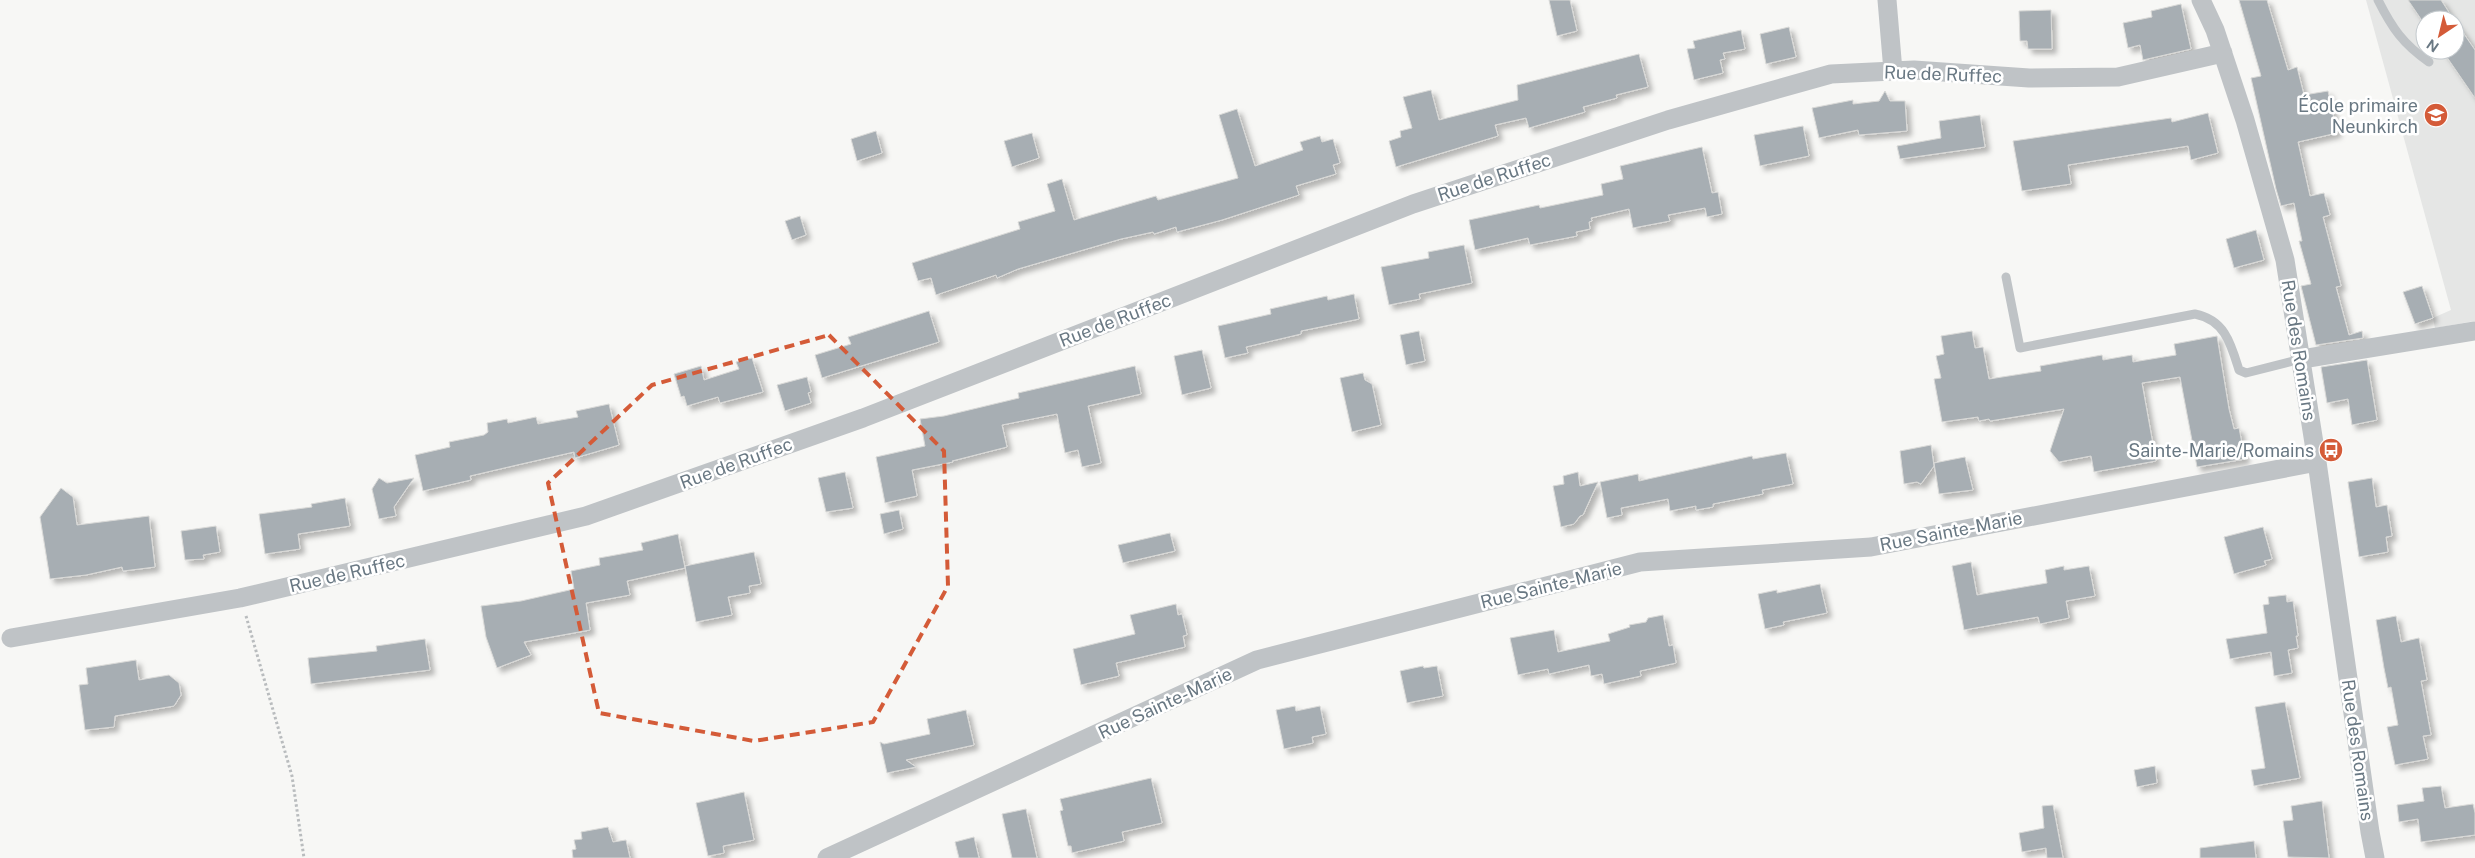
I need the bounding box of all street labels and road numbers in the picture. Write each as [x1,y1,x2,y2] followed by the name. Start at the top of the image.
[1884,61,2002,87] street label: Rue de Ruffec
[1435,149,1553,205] street label: Rue de Ruffec
[2277,278,2321,422] street label: Rue des Romains
[1056,289,1174,351] street label: Rue de Ruffec
[677,433,795,493] street label: Rue de Ruffec
[1878,507,2024,555] street label: Rue Sainte-Marie
[287,549,407,597] street label: Rue de Ruffec
[1478,557,1624,613] street label: Rue Sainte-Marie
[1095,663,1235,743] street label: Rue Sainte-Marie
[2338,678,2378,822] street label: Rue des Romains

